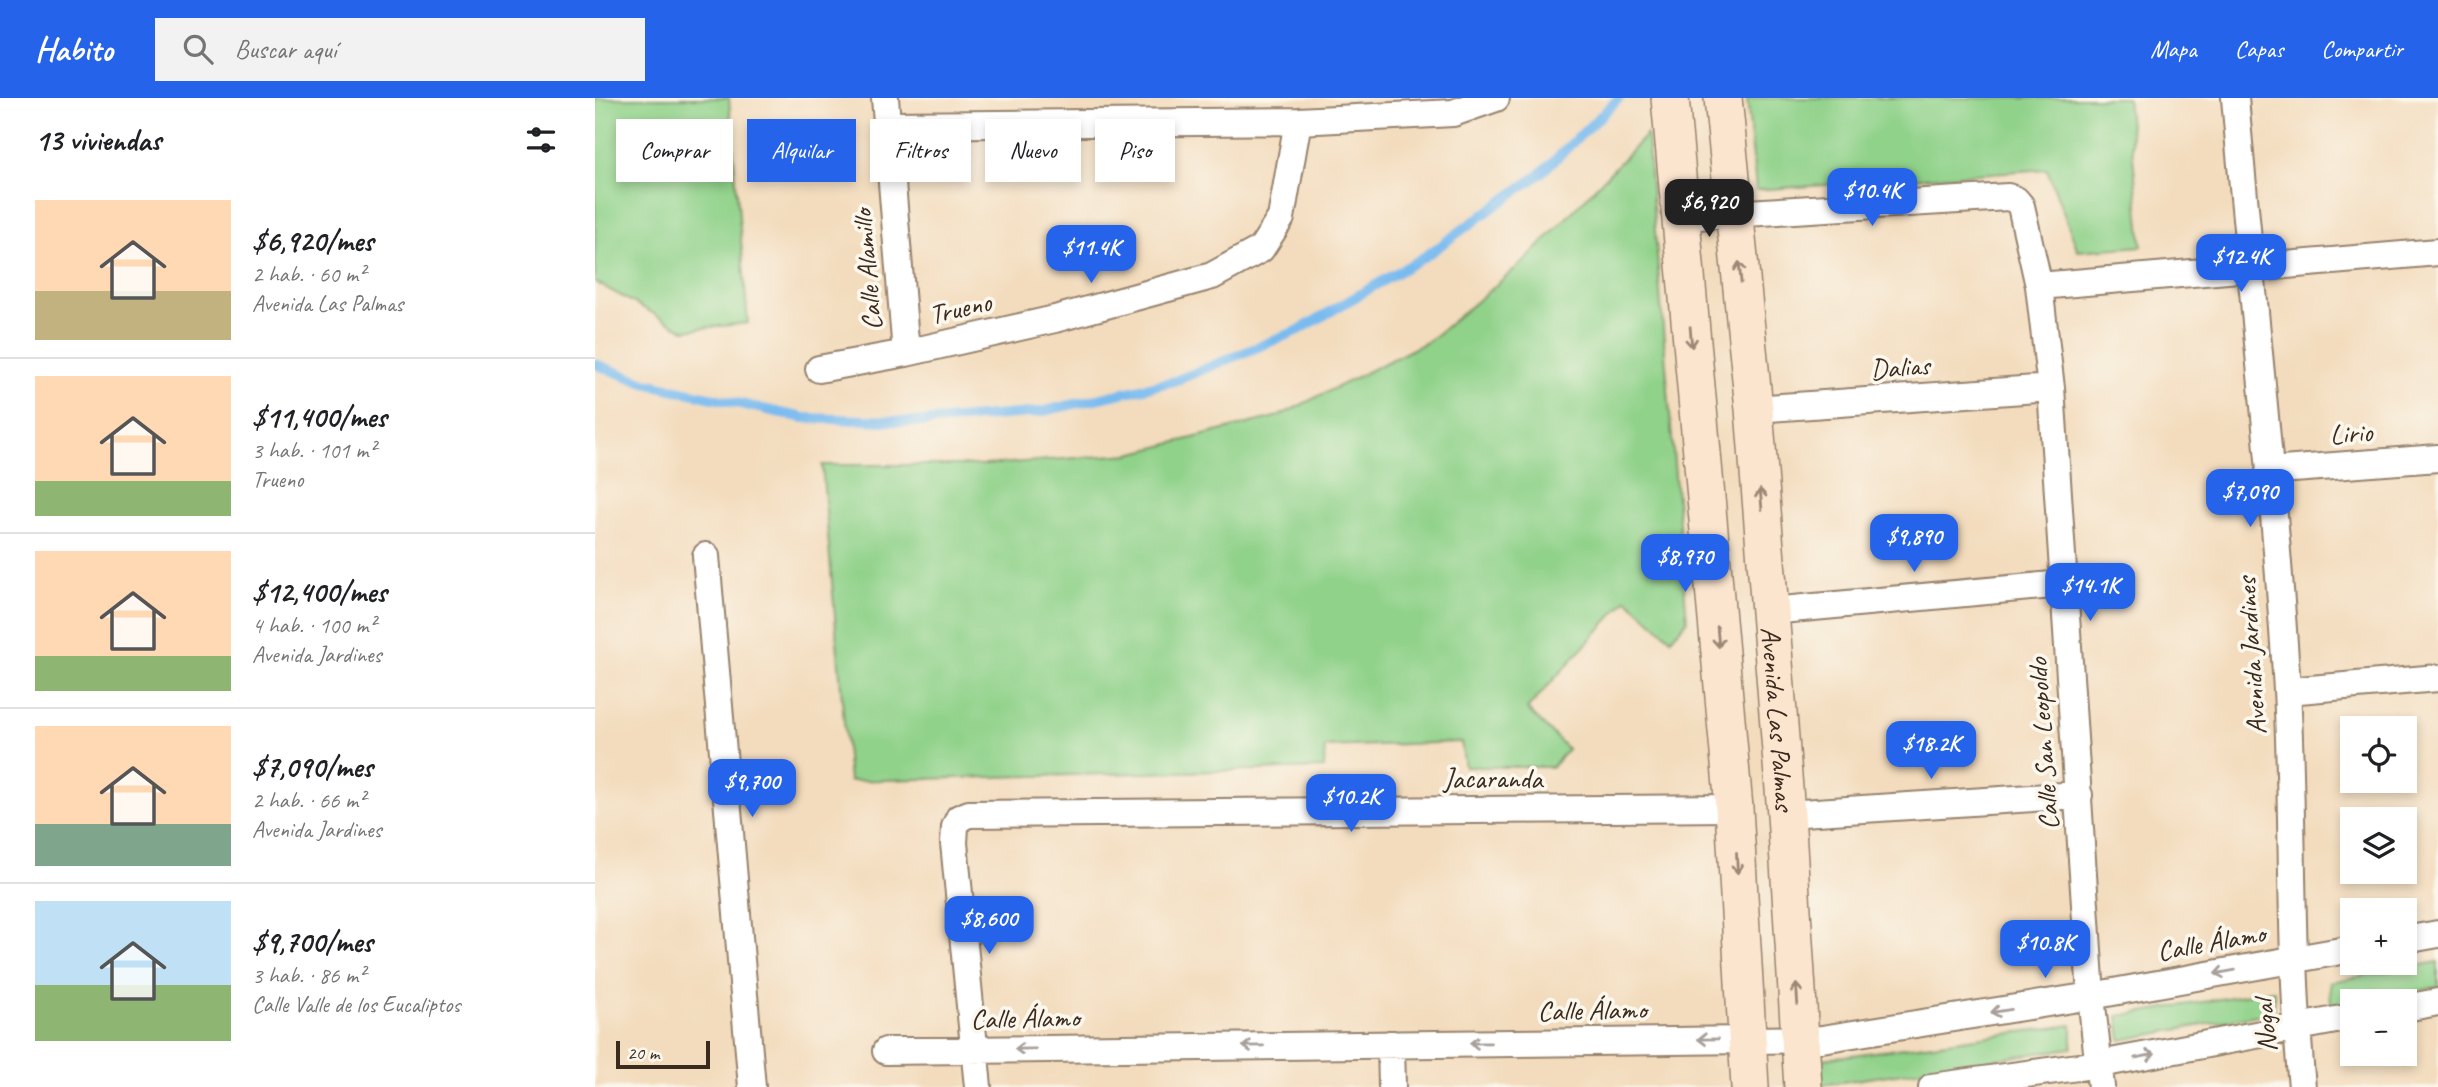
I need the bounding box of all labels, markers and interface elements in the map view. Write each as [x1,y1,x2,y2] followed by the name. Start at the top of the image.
[155,18,645,81] search box
[35,28,113,70] text: Habito
[179,30,217,68] icon: search
[235,33,337,66] text: Buscar aquí
[2150,34,2197,64] text: Mapa
[2235,34,2283,64] text: Capas
[2321,34,2403,64] text: Compartir
[616,119,733,182] chip: Comprar
[747,119,856,182] chip: Alquilar
[870,119,971,182] chip: Filtros
[985,119,1081,182] chip: Nuevo
[1095,119,1175,182] chip: Piso
[35,121,161,159] text: 13 viviendas
[522,121,560,159] icon: filters
[1815,169,1929,228] pin: $10.4K
[1843,176,1901,205] text: $10.4K
[1652,180,1766,239] pin: $6,920
[1681,187,1737,216] text: $6,920
[844,205,890,332] street label: Calle Alamillo
[252,222,373,260] text: $6,920/mes
[1034,226,1148,285] pin: $11.4K
[91,228,175,312] icon: home
[1062,233,1120,262] text: $11.4K
[2184,234,2298,294] pin: $12.4K
[2212,242,2270,271] text: $12.4K
[252,260,365,289] text: 2 hab. · 60 m²
[1733,262,1746,284] one-way arrow
[926,283,996,332] street label: Trueno
[252,289,403,318] text: Avenida Las Palmas
[1685,325,1698,348] one-way arrow
[1869,347,1933,387] street label: Dalias
[252,398,386,436] text: $11,400/mes
[91,404,175,488] icon: home
[2329,414,2376,452] street label: Lirio
[252,436,376,465] text: 3 hab. · 101 m²
[252,465,303,494] text: Trueno
[2193,470,2307,529] pin: $7,090
[2222,477,2278,506] text: $7,090
[1754,488,1767,511] one-way arrow
[1857,514,1971,574] pin: $9,890
[1886,522,1942,551] text: $9,890
[1628,534,1742,594] pin: $8,970
[1657,542,1713,571] text: $8,970
[2033,564,2147,623] pin: $14.1K
[2061,571,2119,600] text: $14.1K
[252,573,386,611] text: $12,400/mes
[2228,574,2274,736] street label: Avenida Jardines
[91,579,175,663] icon: home
[252,611,376,640] text: 4 hab. · 100 m²
[1712,625,1725,647] one-way arrow
[1754,625,1803,814] street label: Avenida Las Palmas
[252,640,381,669] text: Avenida Jardines
[2019,655,2066,831] street label: Calle San Leopoldo
[2340,716,2417,1066] map controls
[2340,716,2417,793] button: locate
[1874,722,1988,781] pin: $18.2K
[1902,729,1960,758] text: $18.2K
[252,748,372,786] text: $7,090/mes
[91,754,175,838] icon: home
[695,760,809,819] pin: $9,700
[1441,761,1544,796] street label: Jacaranda
[724,767,780,796] text: $9,700
[1294,774,1408,834] pin: $10.2K
[1322,782,1380,811] text: $10.2K
[252,786,365,815] text: 2 hab. · 66 m²
[2340,807,2417,884] button: layers
[252,815,381,844] text: Avenida Jardines
[1731,852,1744,874] one-way arrow
[932,896,1046,956] pin: $8,600
[2340,898,2417,975] button: +
[961,904,1017,933] text: $8,600
[2154,915,2271,969] street label: Calle Álamo
[1988,920,2102,980] pin: $10.8K
[252,923,372,961] text: $9,700/mes
[2016,928,2074,957] text: $10.8K
[91,929,175,1013] icon: home
[252,961,365,990] text: 3 hab. · 86 m²
[2214,966,2237,979] one-way arrow
[1791,983,1804,1006] one-way arrow
[2340,989,2417,1066] button: −
[252,990,460,1019] text: Calle Valle de los Eucaliptos
[1537,991,1650,1028] street label: Calle Álamo
[2245,993,2284,1053] street label: Nogal
[970,999,1083,1036] street label: Calle Álamo
[1990,1005,2013,1018] one-way arrow
[1696,1033,1719,1046] one-way arrow
[1469,1036,1492,1050] one-way arrow
[616,1038,711,1070] scale bar
[1241,1039,1264,1053] one-way arrow
[627,1041,659,1065] text: 20 m
[1014,1042,1037,1056] one-way arrow
[2133,1048,2156,1062] one-way arrow

